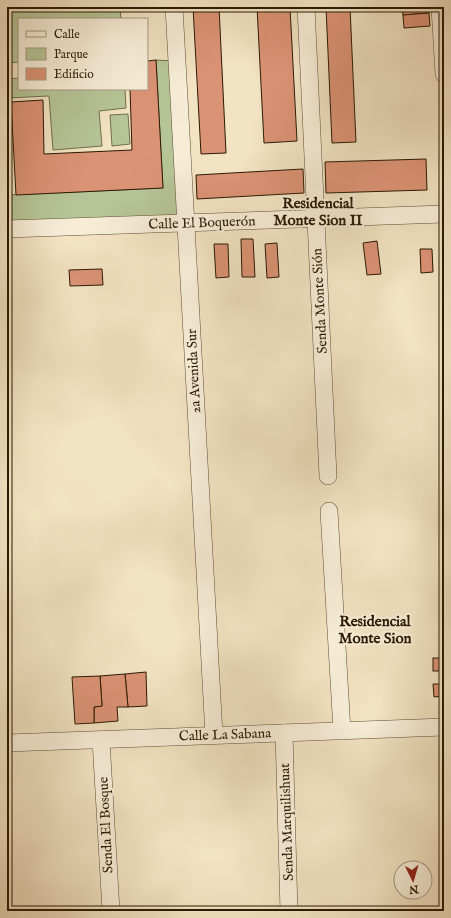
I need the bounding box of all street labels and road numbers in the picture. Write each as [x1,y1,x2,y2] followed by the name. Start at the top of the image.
[148,212,256,234] street label: Calle El Boquerón
[308,247,332,354] street label: Senda Monte Sión
[183,328,205,414] street label: 2a Avenida Sur
[178,724,272,746] street label: Calle La Sabana
[276,763,298,881] street label: Senda Marquilishuat
[94,776,118,874] street label: Senda El Bosque

